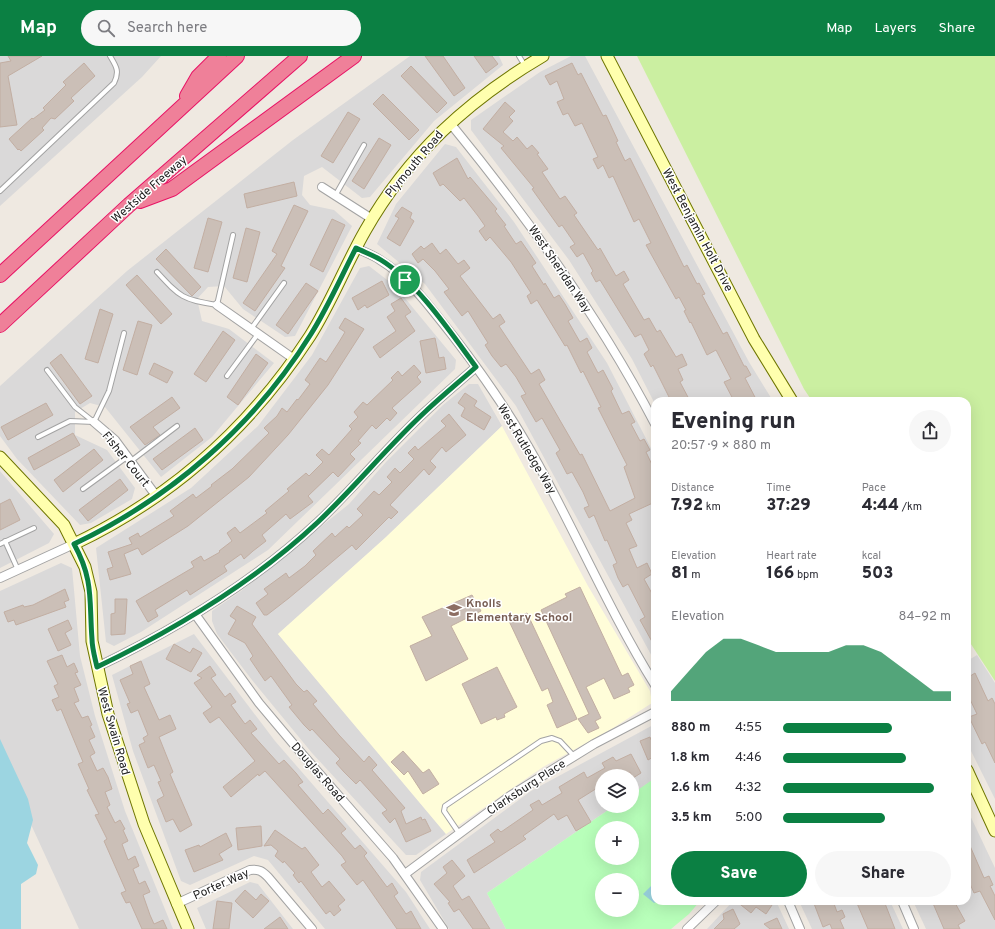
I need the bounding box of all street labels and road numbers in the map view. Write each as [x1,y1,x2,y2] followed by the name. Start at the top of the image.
[382,128,447,201] street label: Plymouth Road
[109,153,191,227] street label: Westside Freeway
[658,166,736,295] street label: West Benjamin Holt Drive
[524,223,594,316] street label: West Sheridan Way
[493,401,559,498] street label: West Rutledge Way
[98,428,153,491] street label: Fisher Court
[93,685,133,777] street label: West Swain Road
[287,740,348,806] street label: Douglas Road
[484,756,569,819] street label: Clarksburg Place
[191,865,252,904] street label: Porter Way

